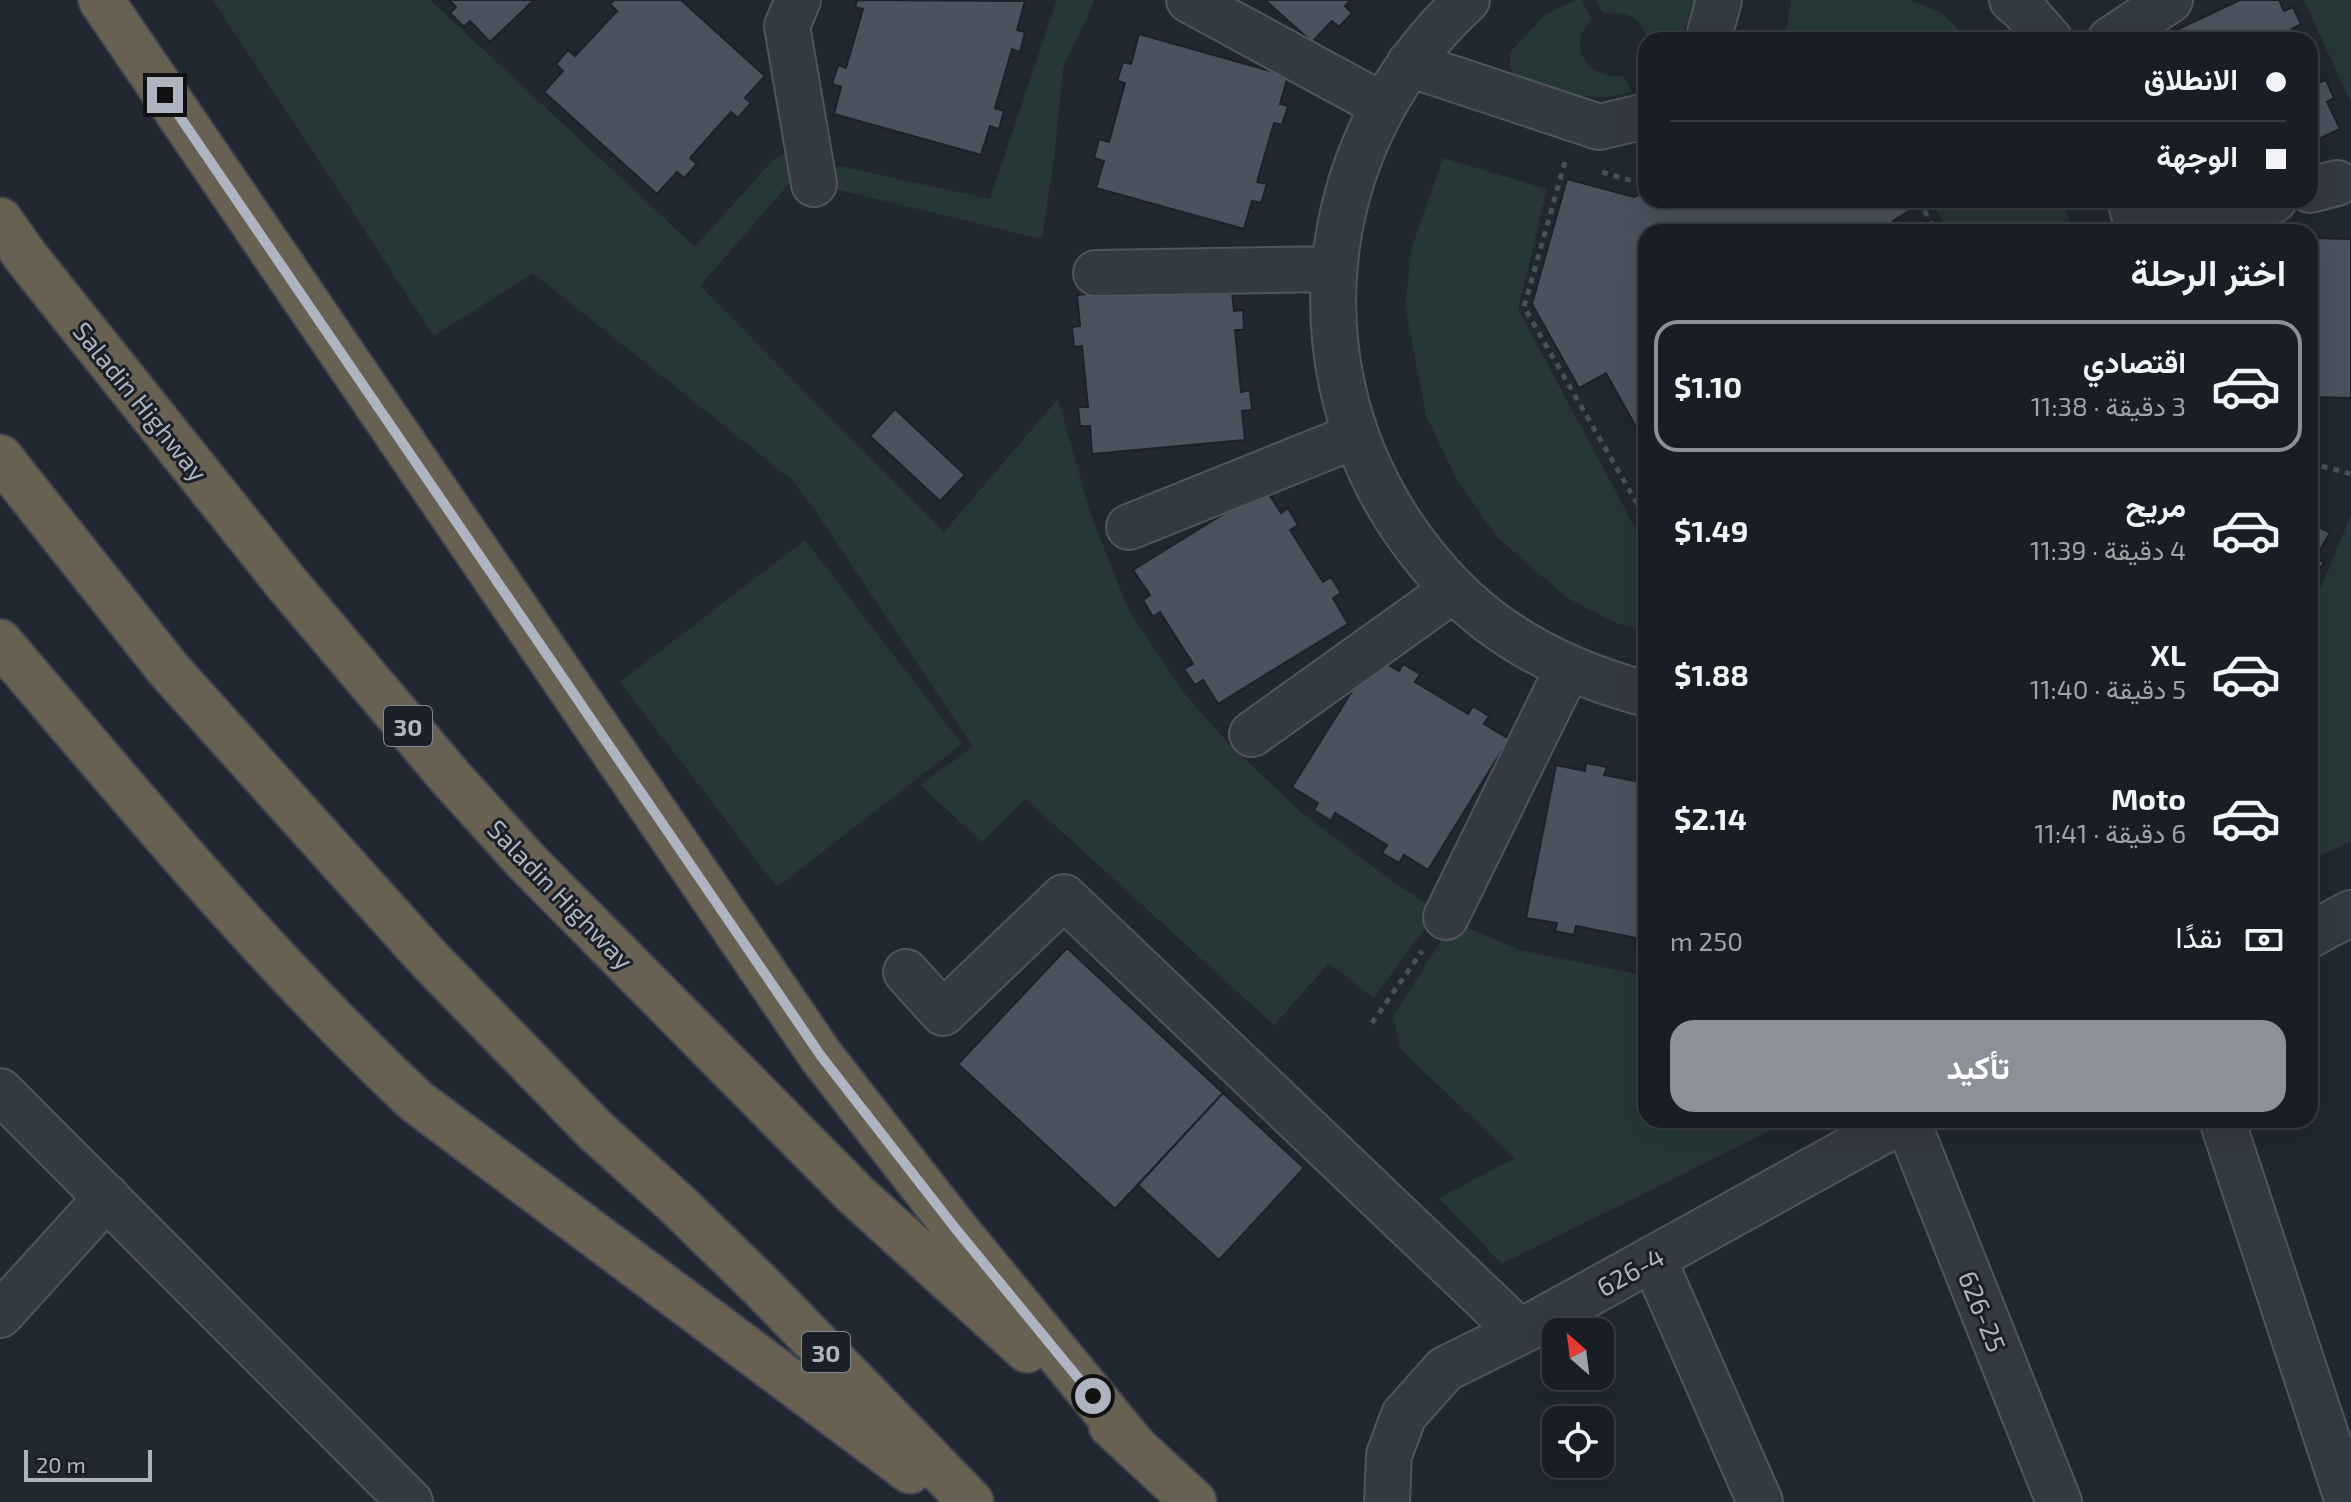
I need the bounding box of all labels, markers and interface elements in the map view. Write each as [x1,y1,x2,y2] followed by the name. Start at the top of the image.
[2144,60,2238,96] text: الانطلاق
[147,77,183,113] route end
[2156,137,2238,173] text: الوجهة
[2131,250,2286,293] text: اختر الرحلة
[67,315,215,487] street label: Saladin Highway
[2083,343,2186,379] text: اقتصادي
[2210,350,2282,422] icon: car
[1674,368,1742,404] text: $1.10
[2031,390,2186,421] text: 3 دقيقة · 11:38
[2126,487,2186,523] text: مريح
[2210,494,2282,566] icon: car
[1674,512,1748,548] text: $1.49
[2030,534,2186,565] text: 4 دقيقة · 11:39
[2151,636,2186,672] text: XL
[2210,638,2282,710] icon: car
[1674,656,1749,692] text: $1.88
[2030,673,2186,704] text: 5 دقيقة · 11:40
[384,706,432,746] road number: 30
[2111,780,2186,816] text: Moto
[2210,782,2282,854] icon: car
[1674,800,1747,836] text: $2.14
[482,813,640,975] street label: Saladin Highway
[2034,817,2186,848] text: 6 دقيقة · 11:41
[2176,918,2222,954] text: نقدًا
[2242,918,2286,962] icon: cash
[1670,925,1743,956] text: 250 m
[1670,1020,2286,1112] button: تأكيد
[1591,1240,1669,1302] street label: 626-4
[1953,1266,2013,1356] street label: 626-25
[1542,1318,1614,1390] north arrow
[1542,1318,1614,1478] map controls
[802,1332,850,1372] road number: 30
[1075,1378,1111,1414] route start
[1542,1406,1614,1478] button: locate
[24,1446,152,1482] scale bar
[36,1451,86,1477] text: 20 m

